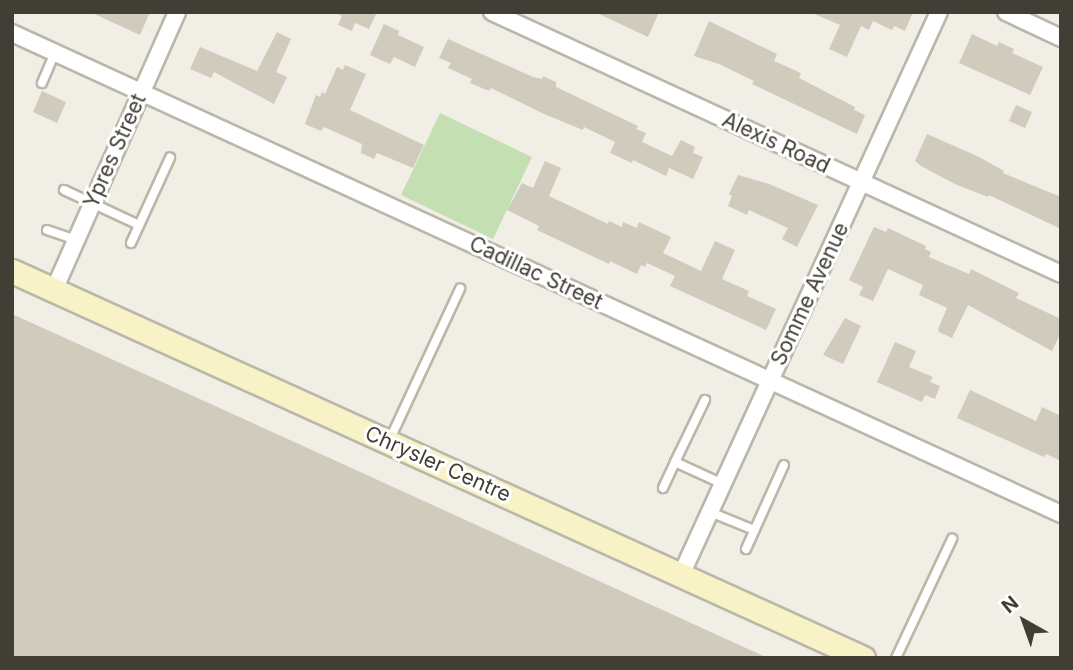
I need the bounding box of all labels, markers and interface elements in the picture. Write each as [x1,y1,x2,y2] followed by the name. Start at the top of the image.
[79,90,151,212] street label: Ypres Street
[718,107,834,179] street label: Alexis Road
[766,219,854,369] street label: Somme Avenue
[465,231,607,315] street label: Cadillac Street
[361,421,515,507] street label: Chrysler Centre
[989,586,1059,656] north arrow
[997,591,1023,618] text: N

